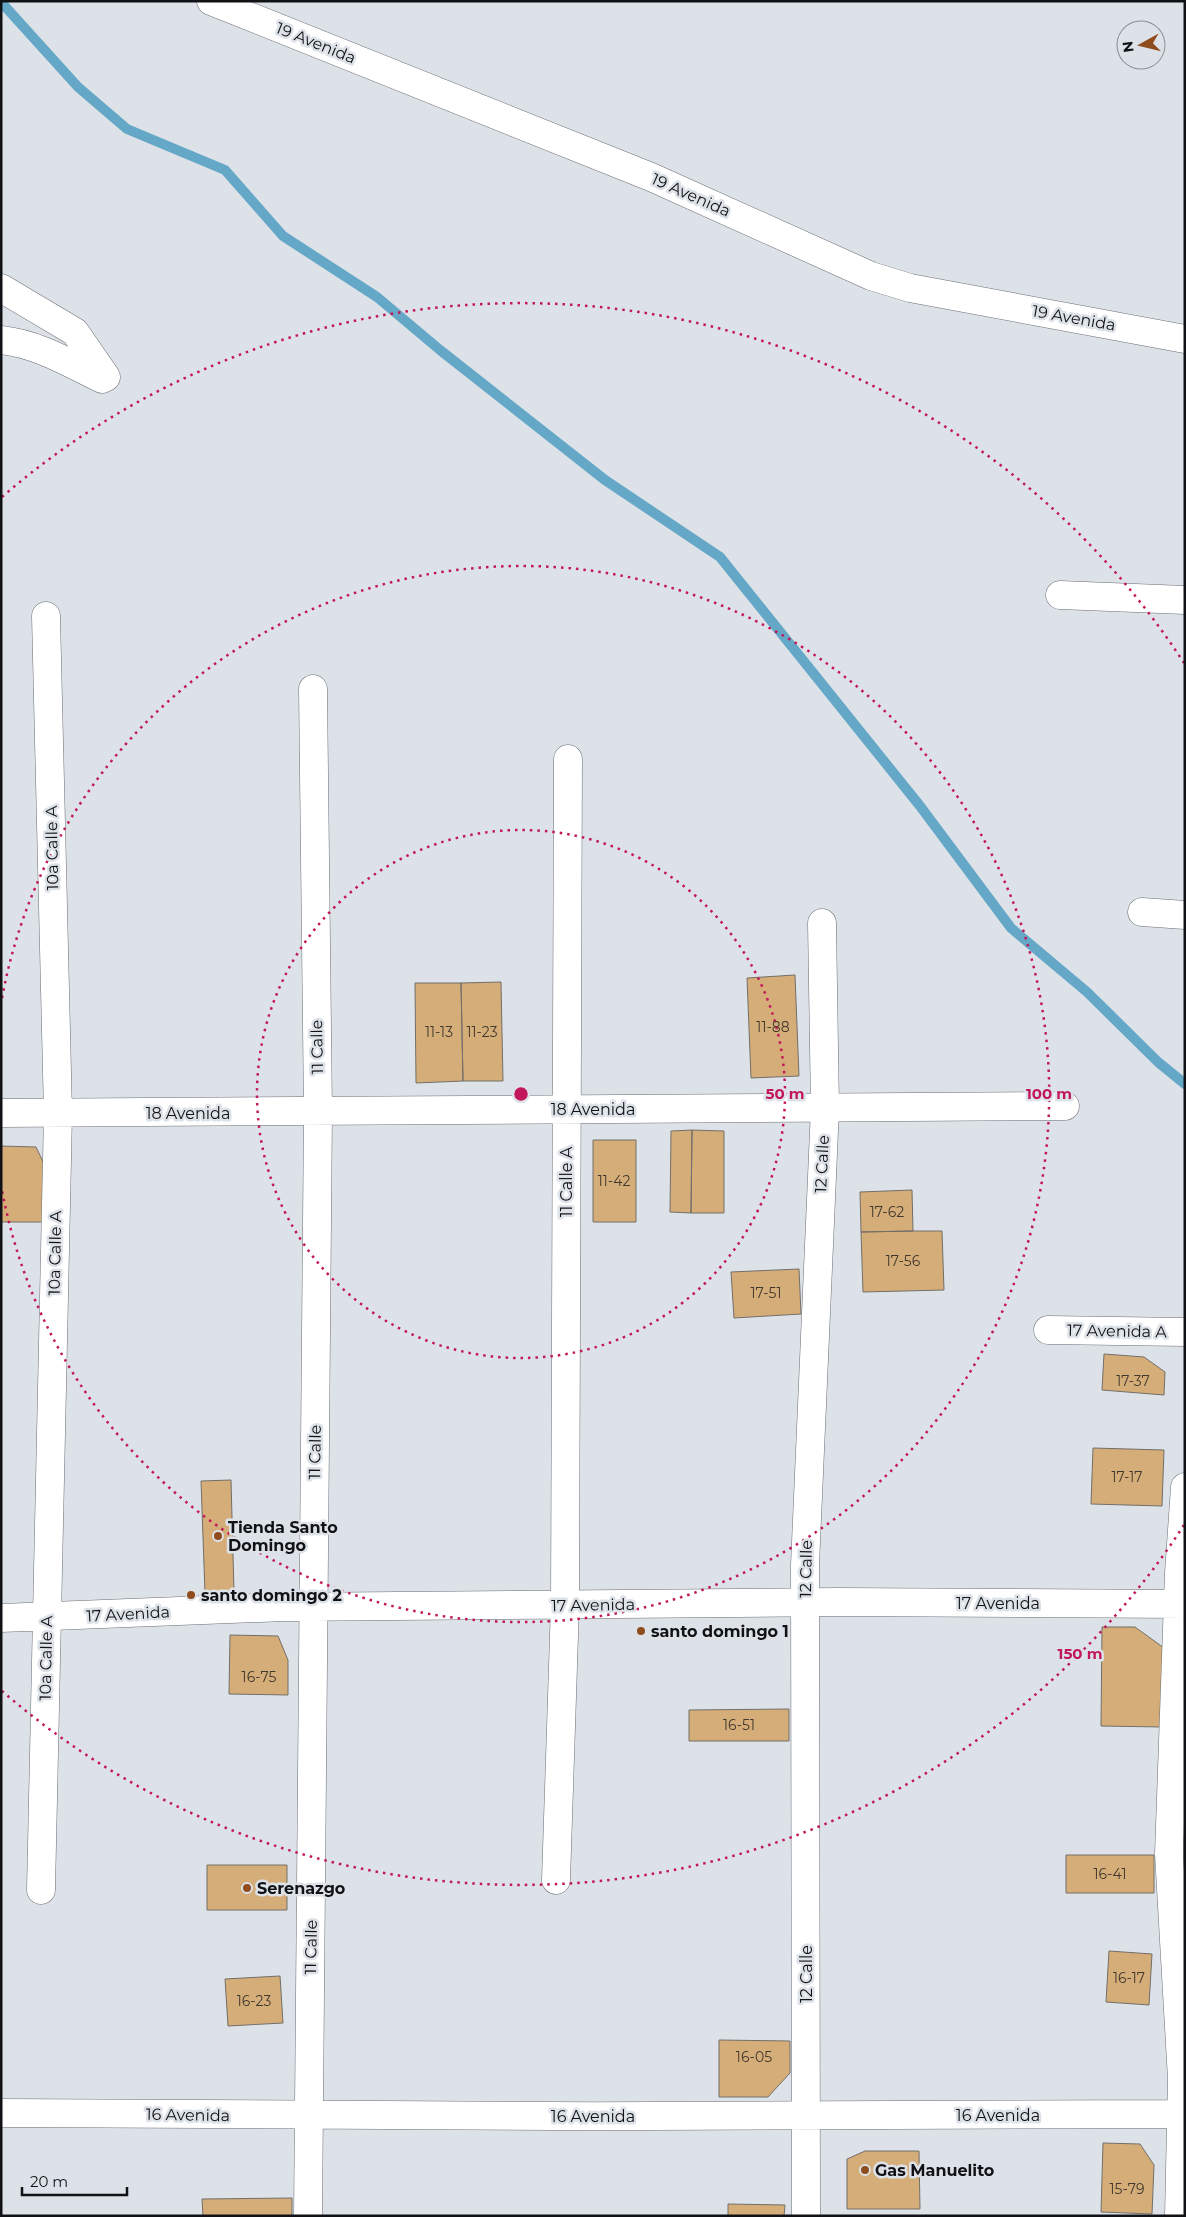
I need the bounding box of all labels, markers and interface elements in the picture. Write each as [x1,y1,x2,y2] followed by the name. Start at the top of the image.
[273,18,359,68] street label: 19 Avenida
[1116,20,1166,70] north arrow
[1118,40,1138,54] text: N
[649,169,733,221] street label: 19 Avenida
[1031,301,1117,335] street label: 19 Avenida
[42,805,62,890] street label: 10a Calle A
[756,1018,790,1036] house number: 11-88
[307,1019,327,1075] street label: 11 Calle
[425,1023,453,1041] house number: 11-13
[466,1023,498,1041] house number: 11-23
[765,1084,805,1103] text: 50 m
[1026,1084,1072,1103] text: 100 m
[512,1085,530,1103] centre of rings
[551,1100,635,1119] street label: 18 Avenida
[146,1104,230,1123] street label: 18 Avenida
[811,1135,833,1193] street label: 12 Calle
[557,1146,576,1217] street label: 11 Calle A
[598,1172,630,1190] house number: 11-42
[870,1203,904,1221] house number: 17-62
[45,1210,65,1295] street label: 10a Calle A
[886,1252,921,1270] house number: 17-56
[751,1284,781,1302] house number: 17-51
[1067,1321,1167,1341] street label: 17 Avenida A
[1116,1372,1150,1390] house number: 17-37
[305,1424,325,1480] street label: 11 Calle
[1111,1468,1143,1486] house number: 17-17
[228,1518,338,1555] place label: Tienda Santo Domingo
[212,1530,224,1542] marker: Tienda Santo Domingo
[796,1540,816,1598] street label: 12 Calle
[201,1586,342,1605] place label: santo domingo 2
[185,1589,197,1601] marker: santo domingo 2
[956,1594,1040,1613] street label: 17 Avenida
[551,1595,635,1615] street label: 17 Avenida
[86,1602,170,1626] street label: 17 Avenida
[36,1615,56,1700] street label: 10a Calle A
[651,1622,789,1641] place label: santo domingo 1
[635,1625,647,1637] marker: santo domingo 1
[1058,1644,1102,1663] text: 150 m
[242,1668,276,1686] house number: 16-75
[723,1716,755,1734] house number: 16-51
[1093,1865,1127,1883] house number: 16-41
[257,1879,345,1898] place label: Serenazgo
[241,1882,253,1894] marker: Serenazgo
[301,1919,321,1975] street label: 11 Calle
[797,1945,816,2003] street label: 12 Calle
[1113,1969,1145,1987] house number: 16-17
[237,1992,271,2010] house number: 16-23
[736,2048,772,2066] house number: 16-05
[146,2105,230,2125] street label: 16 Avenida
[956,2106,1040,2125] street label: 16 Avenida
[551,2107,635,2126] street label: 16 Avenida
[875,2161,994,2180] place label: Gas Manuelito
[22,2164,128,2196] scale bar
[859,2164,871,2176] marker: Gas Manuelito
[30,2172,68,2191] text: 20 m
[1110,2180,1144,2198] house number: 15-79

